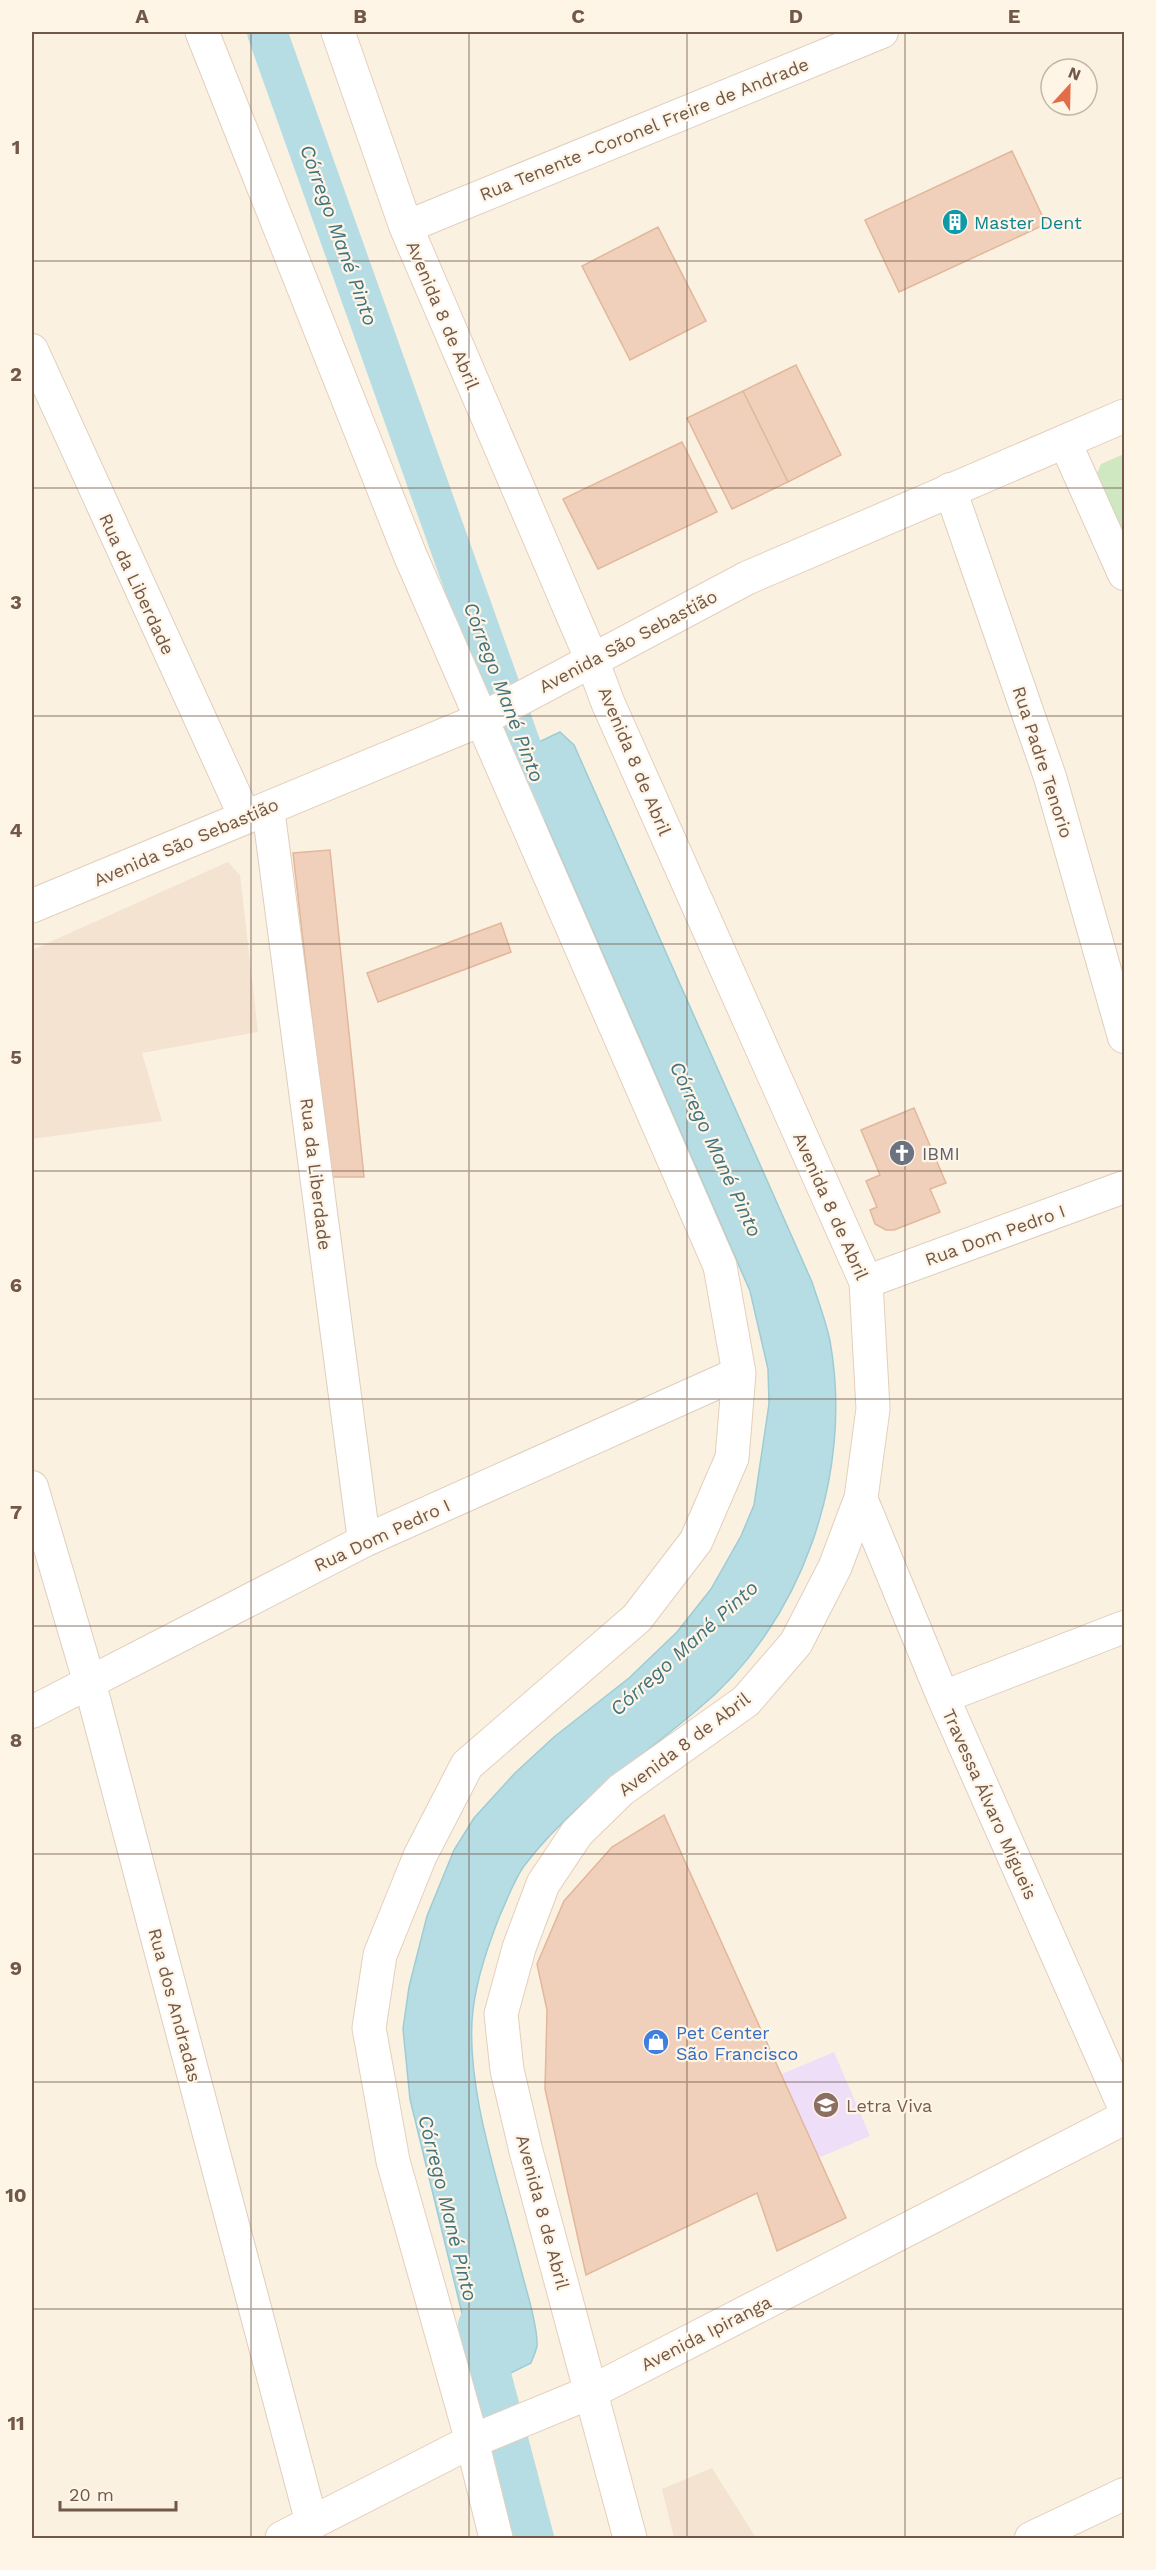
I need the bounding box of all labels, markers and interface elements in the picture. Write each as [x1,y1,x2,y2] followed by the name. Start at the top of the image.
[135,4,149,28] text: A
[353,4,367,28] text: B
[571,4,585,28] text: C
[789,4,803,28] text: D
[1008,4,1020,28] text: E
[476,53,812,205] street label: Rua Tenente -Coronel Freire de Andrade
[1039,57,1099,117] north arrow
[1065,63,1083,85] text: N
[12,135,20,159] text: 1
[295,141,383,329] water label: Córrego Mané Pinto
[940,207,970,237] building icon: Master Dent
[974,212,1082,233] place label: Master Dent
[402,238,484,393] street label: Avenida 8 de Abril
[10,362,22,386] text: 2
[95,510,179,658] street label: Rua da Liberdade
[535,585,721,697] street label: Avenida São Sebastião
[10,590,22,614] text: 3
[459,599,549,785] water label: Córrego Mané Pinto
[1009,683,1077,841] street label: Rua Padre Tenorio
[594,684,676,839] street label: Avenida 8 de Abril
[90,793,282,891] street label: Avenida São Sebastião
[10,818,23,842] text: 4
[10,1045,22,1069] text: 5
[665,1057,767,1241] water label: Córrego Mané Pinto
[296,1097,336,1251] street label: Rua da Liberdade
[789,1129,873,1283] street label: Avenida 8 de Abril
[887,1138,917,1168] church icon: IBMI
[922,1143,960,1164] place label: IBMI
[922,1200,1068,1270] street label: Rua Dom Pedro I
[10,1273,22,1297] text: 6
[311,1494,453,1576] street label: Rua Dom Pedro I
[10,1500,22,1524] text: 7
[605,1575,763,1721] water label: Córrego Mané Pinto
[614,1687,754,1800] street label: Avenida 8 de Abril
[938,1705,1042,1903] street label: Travessa Álvaro Migueis
[10,1728,22,1752] text: 8
[144,1926,206,2084] street label: Rua dos Andradas
[10,1956,22,1980] text: 9
[676,2022,798,2064] place label: Pet Center São Francisco
[641,2027,671,2057] shop icon: Pet Center São Francisco
[811,2090,841,2120] school or university icon: Letra Viva
[846,2095,932,2116] place label: Letra Viva
[413,2112,483,2304] water label: Córrego Mané Pinto
[512,2132,574,2292] street label: Avenida 8 de Abril
[5,2183,27,2207] text: 10
[637,2291,775,2375] street label: Avenida Ipiranga
[7,2411,25,2435] text: 11
[60,2474,176,2512] scale bar
[69,2484,114,2505] text: 20 m

